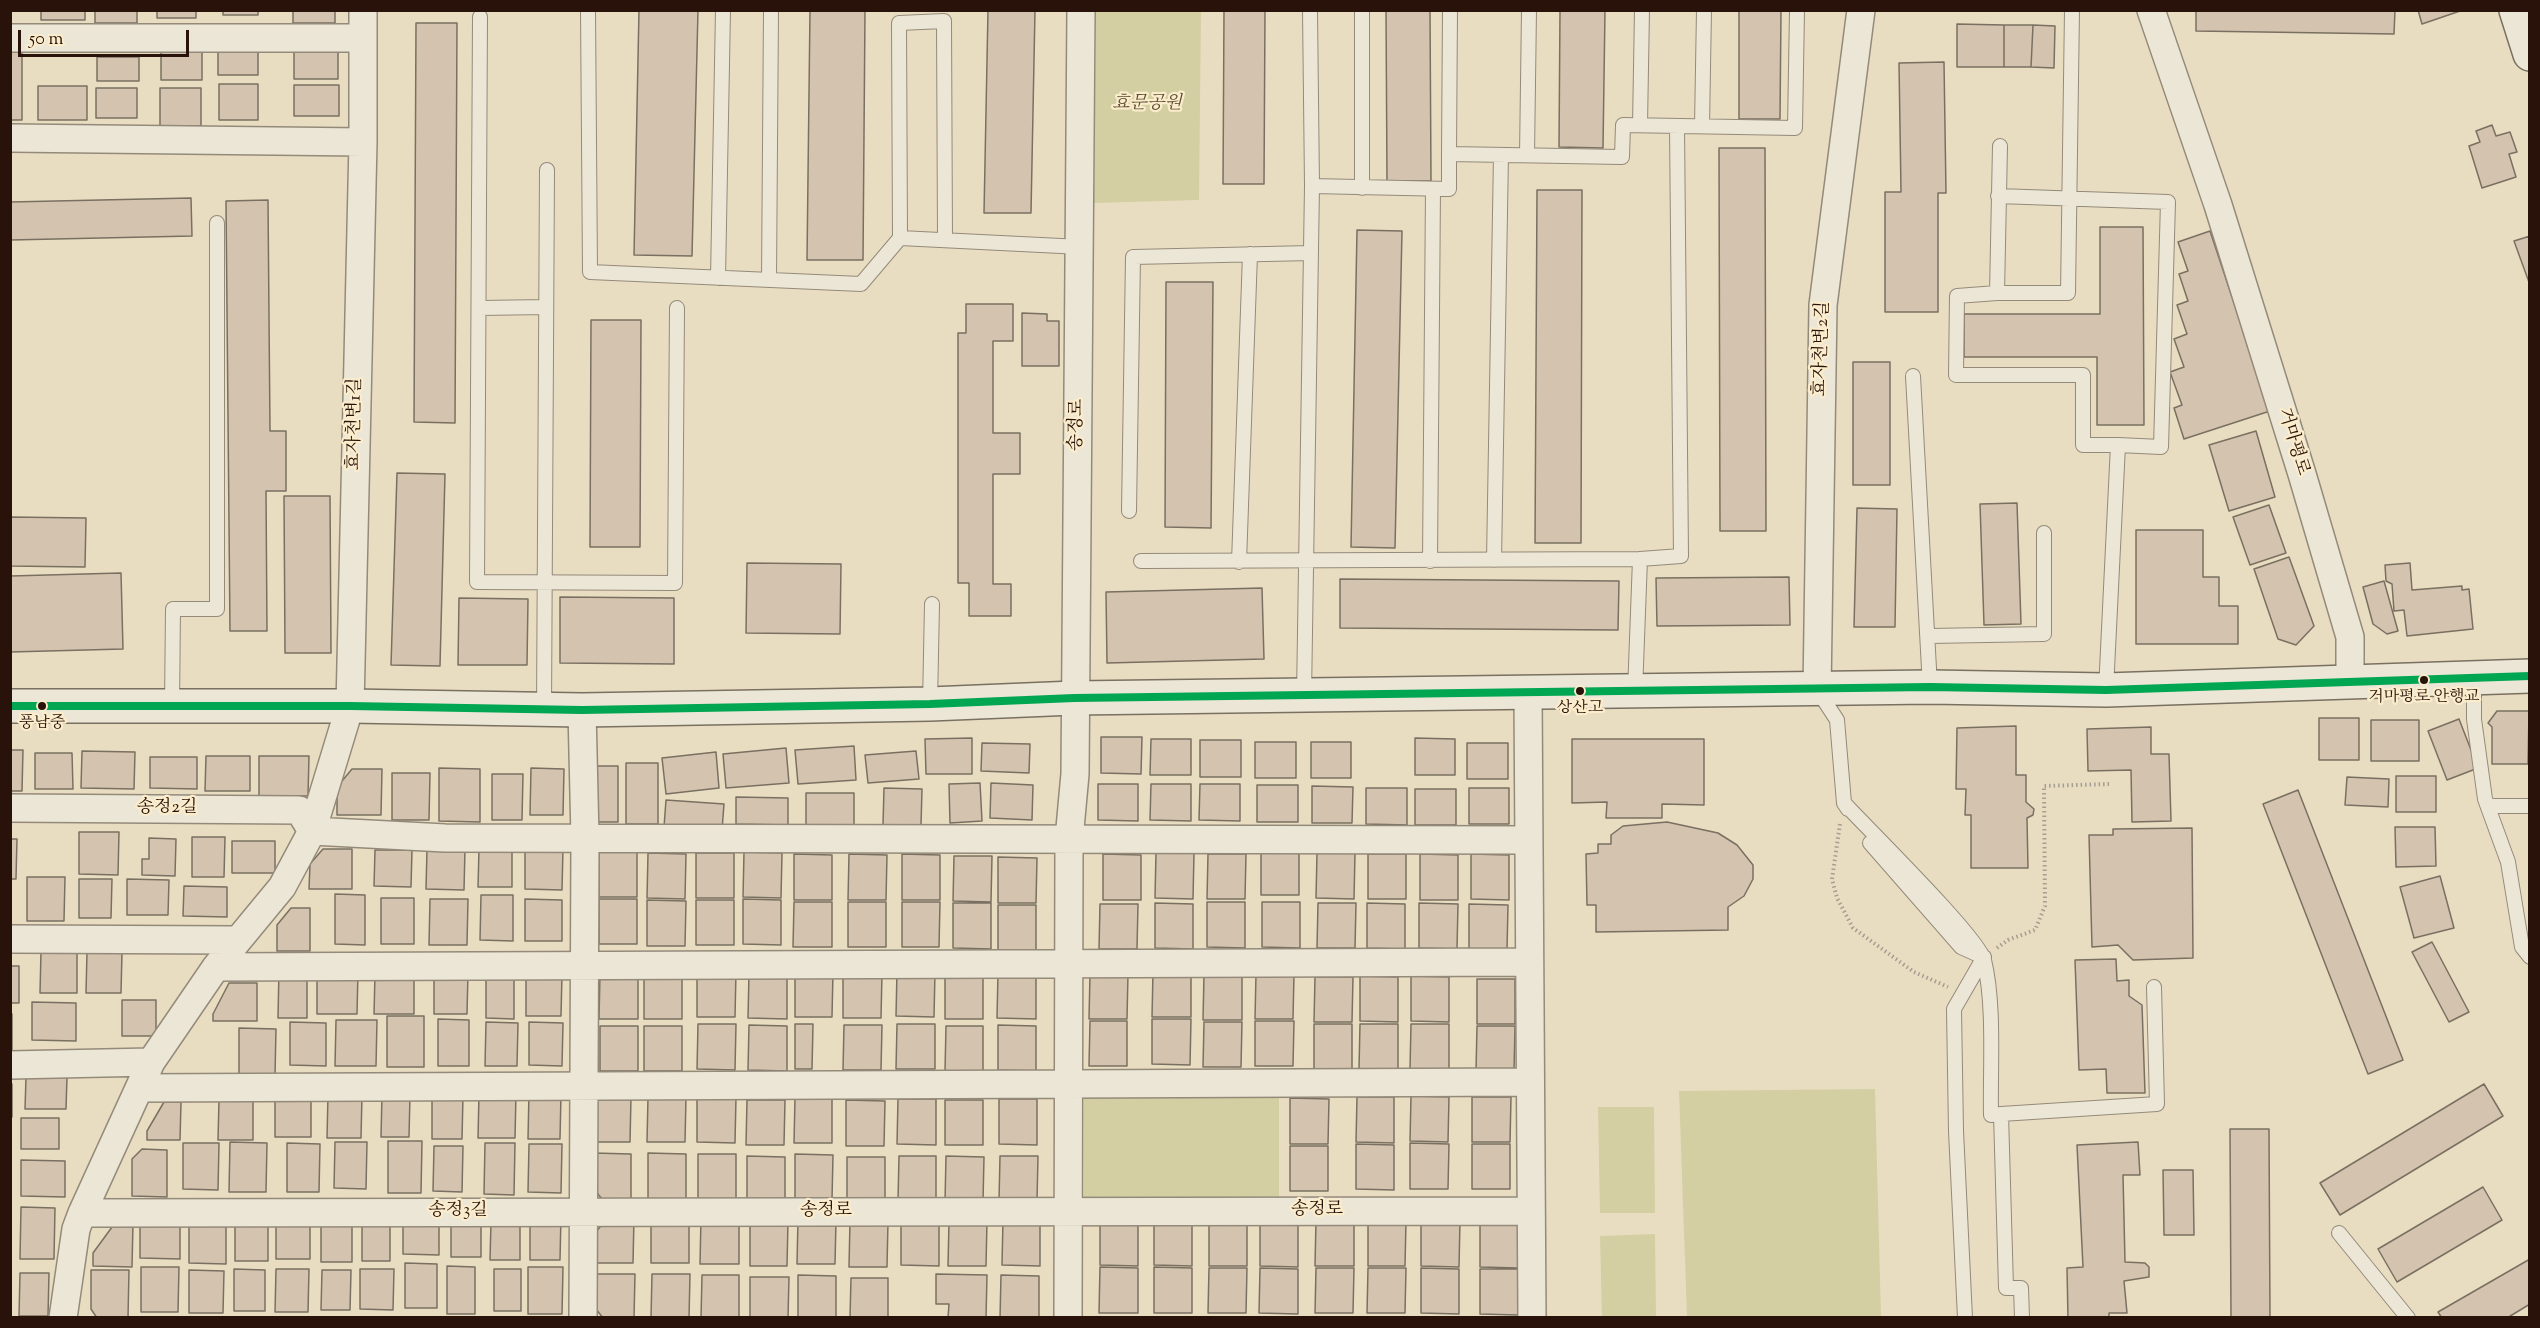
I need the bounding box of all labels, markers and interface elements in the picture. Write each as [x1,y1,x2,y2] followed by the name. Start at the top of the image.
[21,18,192,56] scale bar
[29,27,63,53] text: 50 m
[1112,94,1182,116] park label: 효문공원
[1811,301,1835,397] street label: 효자천변2길
[344,377,368,471] street label: 효자천변1길
[1067,399,1089,451] street label: 송정로
[2272,406,2312,478] street label: 거마평로
[2418,674,2430,686] marker: 거마평로 안행교
[1574,685,1586,697] marker: 상산고
[2368,688,2480,708] place label: 거마평로 안행교
[1557,699,1603,719] place label: 상산고
[36,700,48,712] marker: 풍남중
[19,714,65,734] place label: 풍남중
[137,798,197,820] street label: 송정2길
[1291,1200,1343,1222] street label: 송정로
[428,1201,488,1223] street label: 송정3길
[800,1201,852,1223] street label: 송정로

